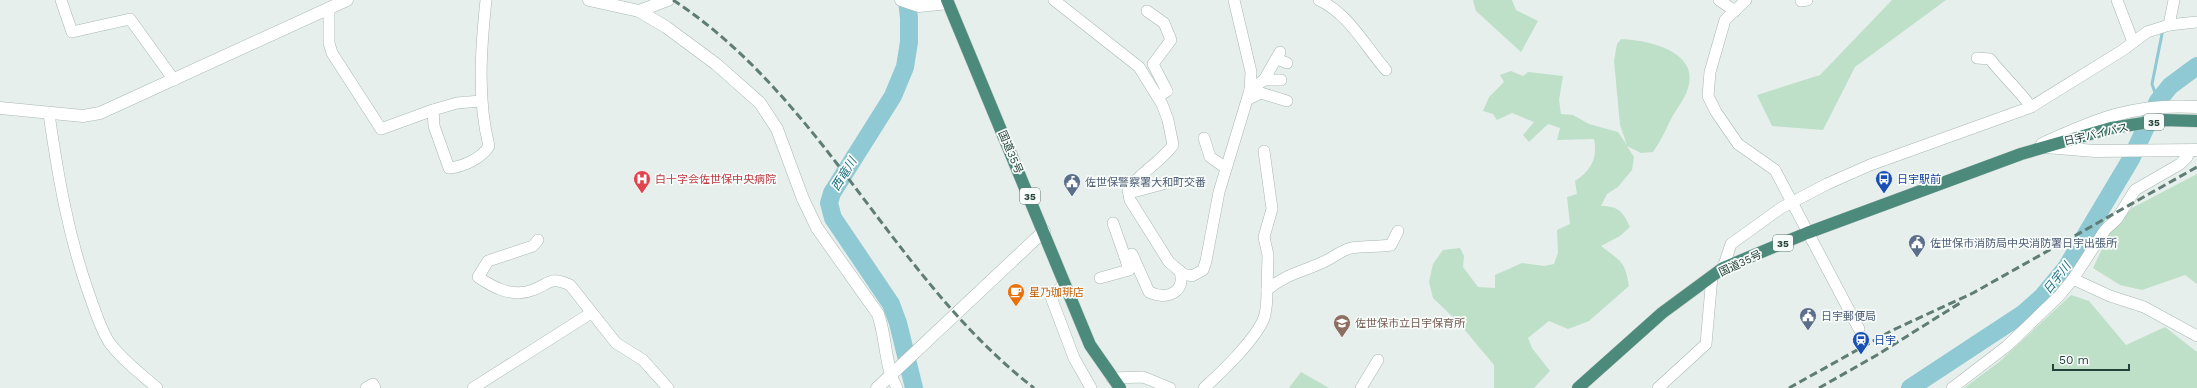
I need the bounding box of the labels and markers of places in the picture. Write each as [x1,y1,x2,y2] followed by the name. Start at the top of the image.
[632,169,652,194] hospital icon: 白十字会佐世保中央病院
[1874,169,1894,194] bus stop icon: 日宇駅前
[1062,172,1082,197] public building icon: 佐世保警察署大和町交番
[655,173,776,186] place label: 白十字会佐世保中央病院
[1897,173,1941,186] place label: 日宇駅前
[1085,176,1206,189] place label: 佐世保警察署大和町交番
[1907,233,1927,258] public building icon: 佐世保市消防局中央消防署日宇出張所
[1930,237,2118,250] place label: 佐世保市消防局中央消防署日宇出張所
[1006,282,1026,307] cafe icon: 星乃珈琲店
[1029,286,1084,299] place label: 星乃珈琲店
[1798,306,1818,331] public building icon: 日宇郵便局
[1821,310,1876,323] place label: 日宇郵便局
[1332,313,1352,338] school or university icon: 佐世保市立日宇保育所
[1355,317,1466,330] place label: 佐世保市立日宇保育所
[1851,330,1871,355] station icon: 日宇
[1874,334,1896,347] place label: 日宇

